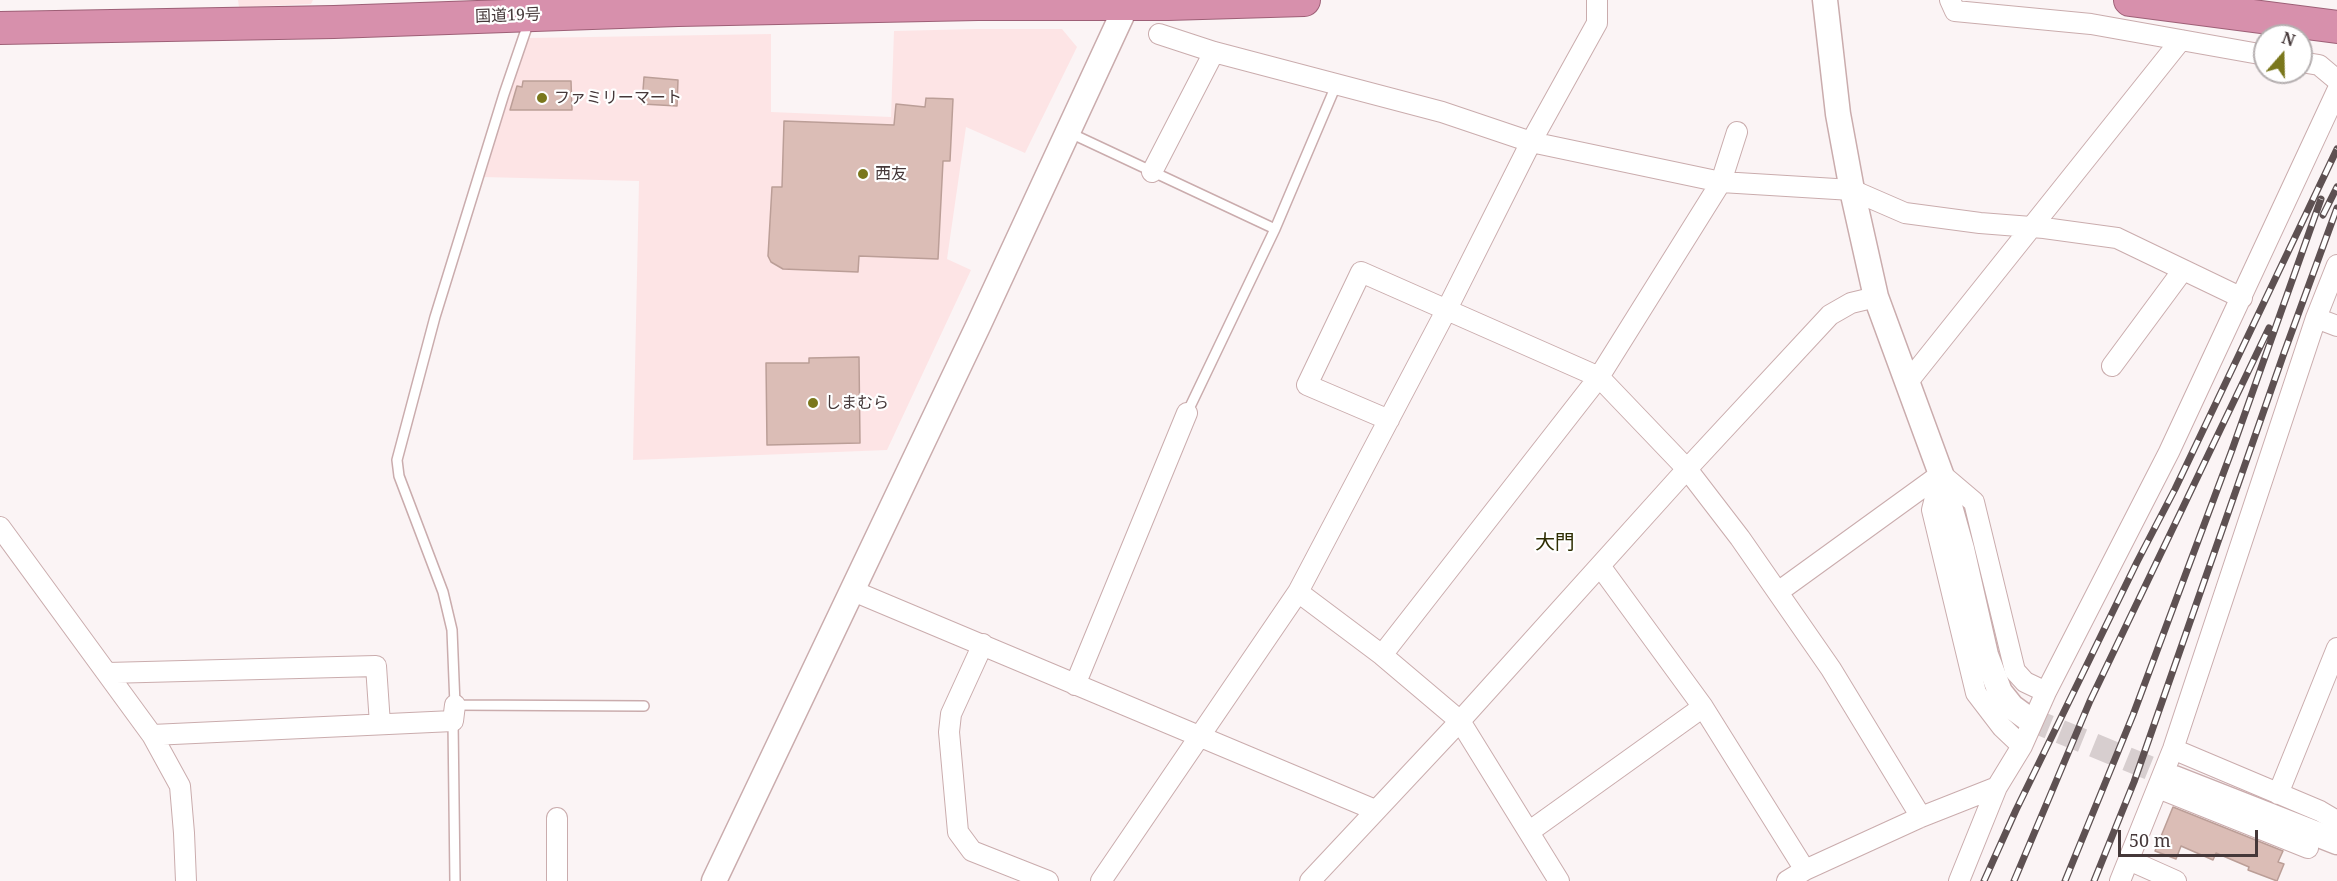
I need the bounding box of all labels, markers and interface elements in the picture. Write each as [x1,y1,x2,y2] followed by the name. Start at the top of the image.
[475,5,541,27] street label: 国道19号
[2253,24,2313,84] north arrow
[2279,26,2298,51] text: N
[554,88,682,108] place label: ファミリーマート
[535,91,549,105] marker: ファミリーマート
[875,164,907,184] place label: 西友
[856,167,870,181] marker: 西友
[825,393,889,413] place label: しまむら
[806,396,820,410] marker: しまむら
[1535,531,1575,555] district label: 大門
[2121,818,2260,856] scale bar
[2129,828,2171,852] text: 50 m

